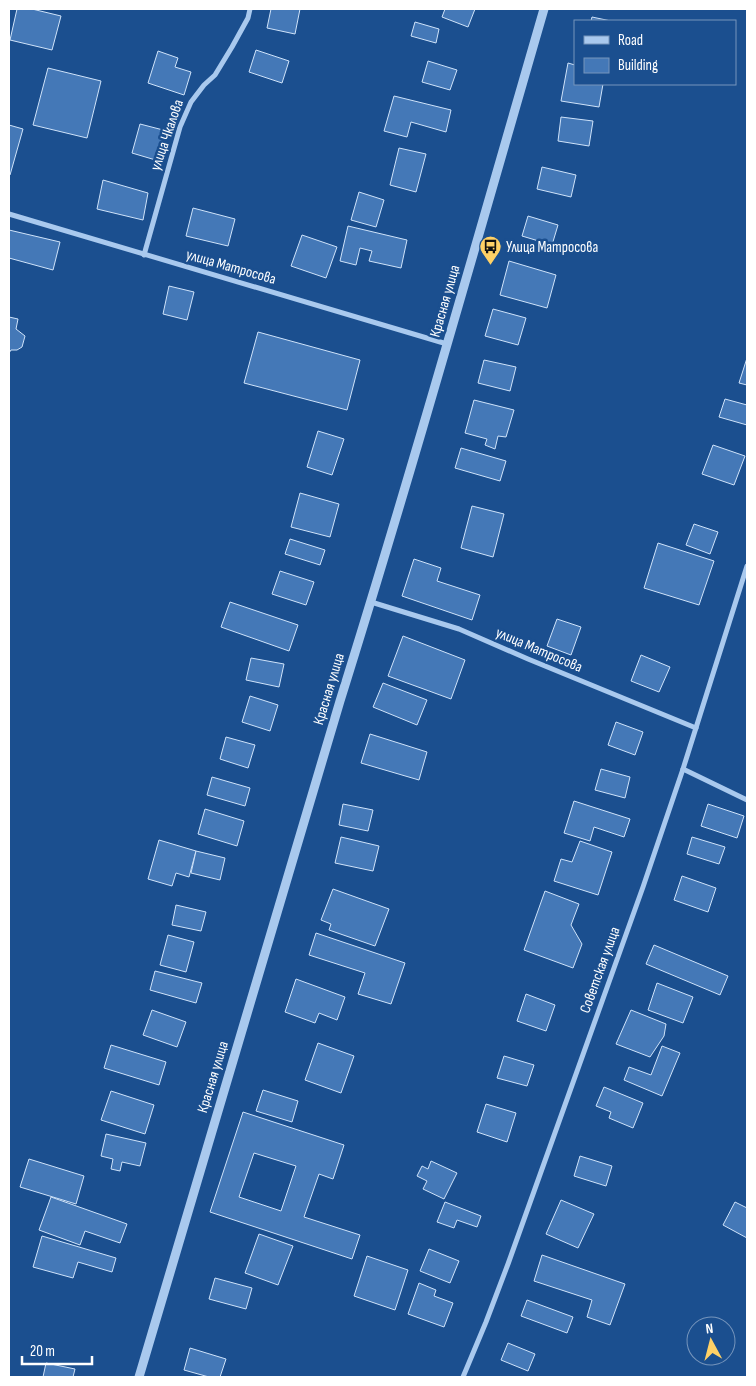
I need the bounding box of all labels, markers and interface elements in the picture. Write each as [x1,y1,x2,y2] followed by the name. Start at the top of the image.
[574,20,736,85] legend
[618,31,643,50] text: Road
[618,56,658,75] text: Building
[146,97,188,173] street label: улица Чкалова
[478,235,502,266] bus stop icon: Улица Матросова
[506,238,599,257] place label: Улица Матросова
[184,245,278,289] street label: улица Матросова
[426,263,464,339] street label: Красная улица
[493,623,586,677] street label: улица Матросова
[309,651,349,727] street label: Красная улица
[576,924,624,1016] street label: Советская улица
[193,1039,233,1115] street label: Красная улица
[686,1316,736,1366] north arrow
[705,1320,714,1337] text: N
[22,1334,92,1366] scale bar
[30,1342,55,1361] text: 20 m

